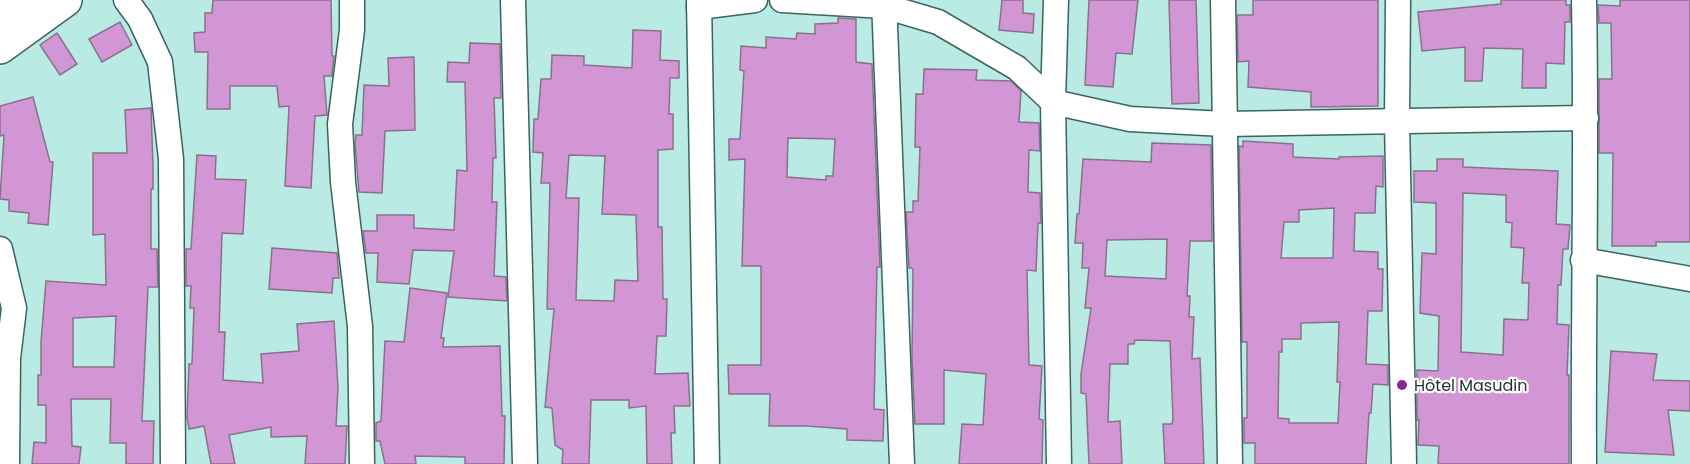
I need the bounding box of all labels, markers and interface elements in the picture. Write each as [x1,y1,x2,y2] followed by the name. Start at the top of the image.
[1414,374,1527,397] place label: Hôtel Masudin
[1395,378,1409,392] marker: Hôtel Masudin

